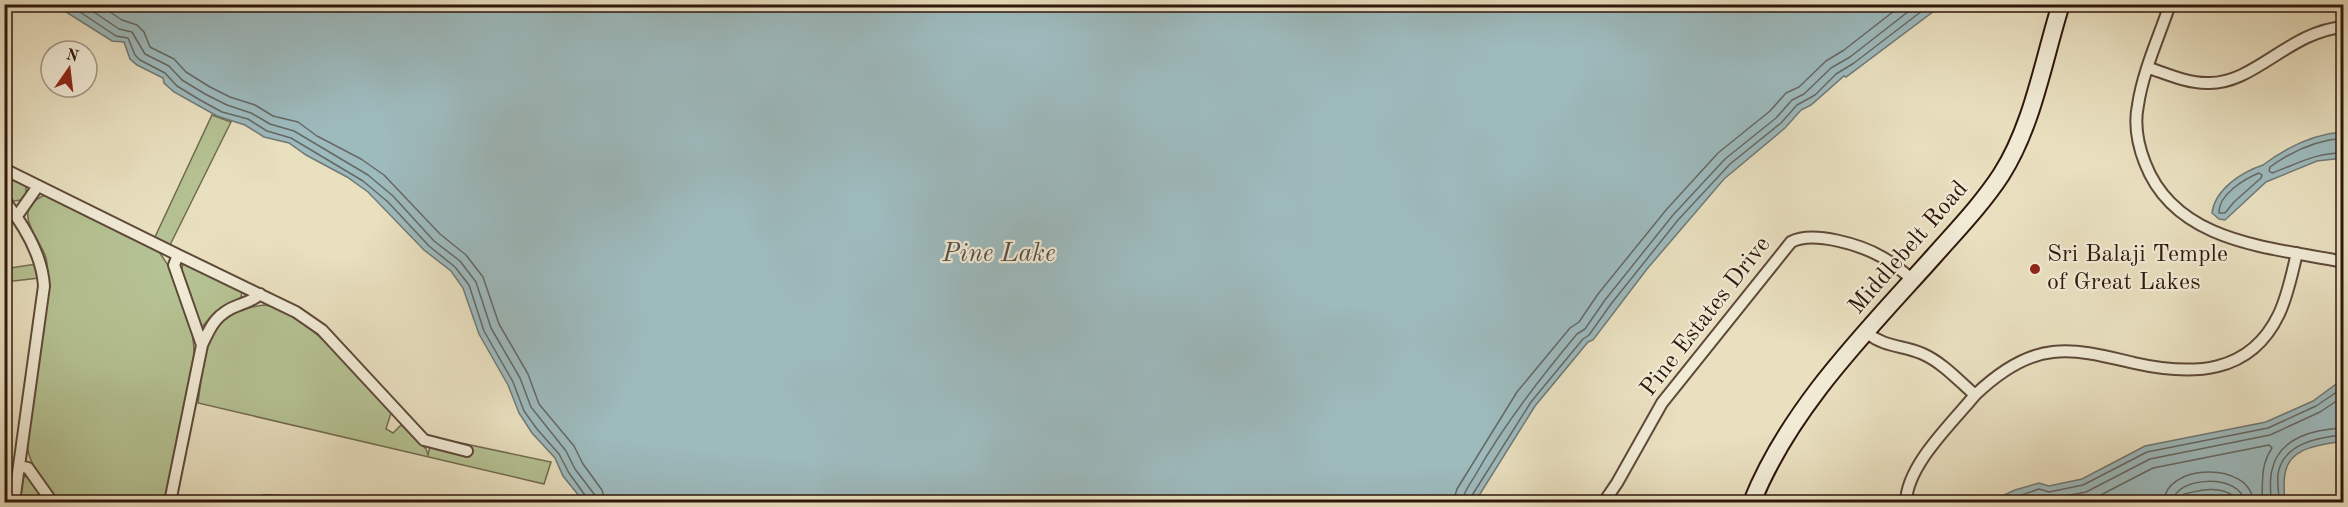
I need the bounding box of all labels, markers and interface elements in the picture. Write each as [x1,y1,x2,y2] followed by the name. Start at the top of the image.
[39,39,99,99] north arrow
[64,47,81,66] text: N
[1845,177,1973,319] street label: Middlebelt Road
[1637,233,1775,401] street label: Pine Estates Drive
[941,241,1056,267] water label: Pine Lake
[2047,243,2228,295] place label: Sri Balaji Temple of Great Lakes
[2028,262,2042,276] marker: Sri Balaji Temple of Great Lakes

